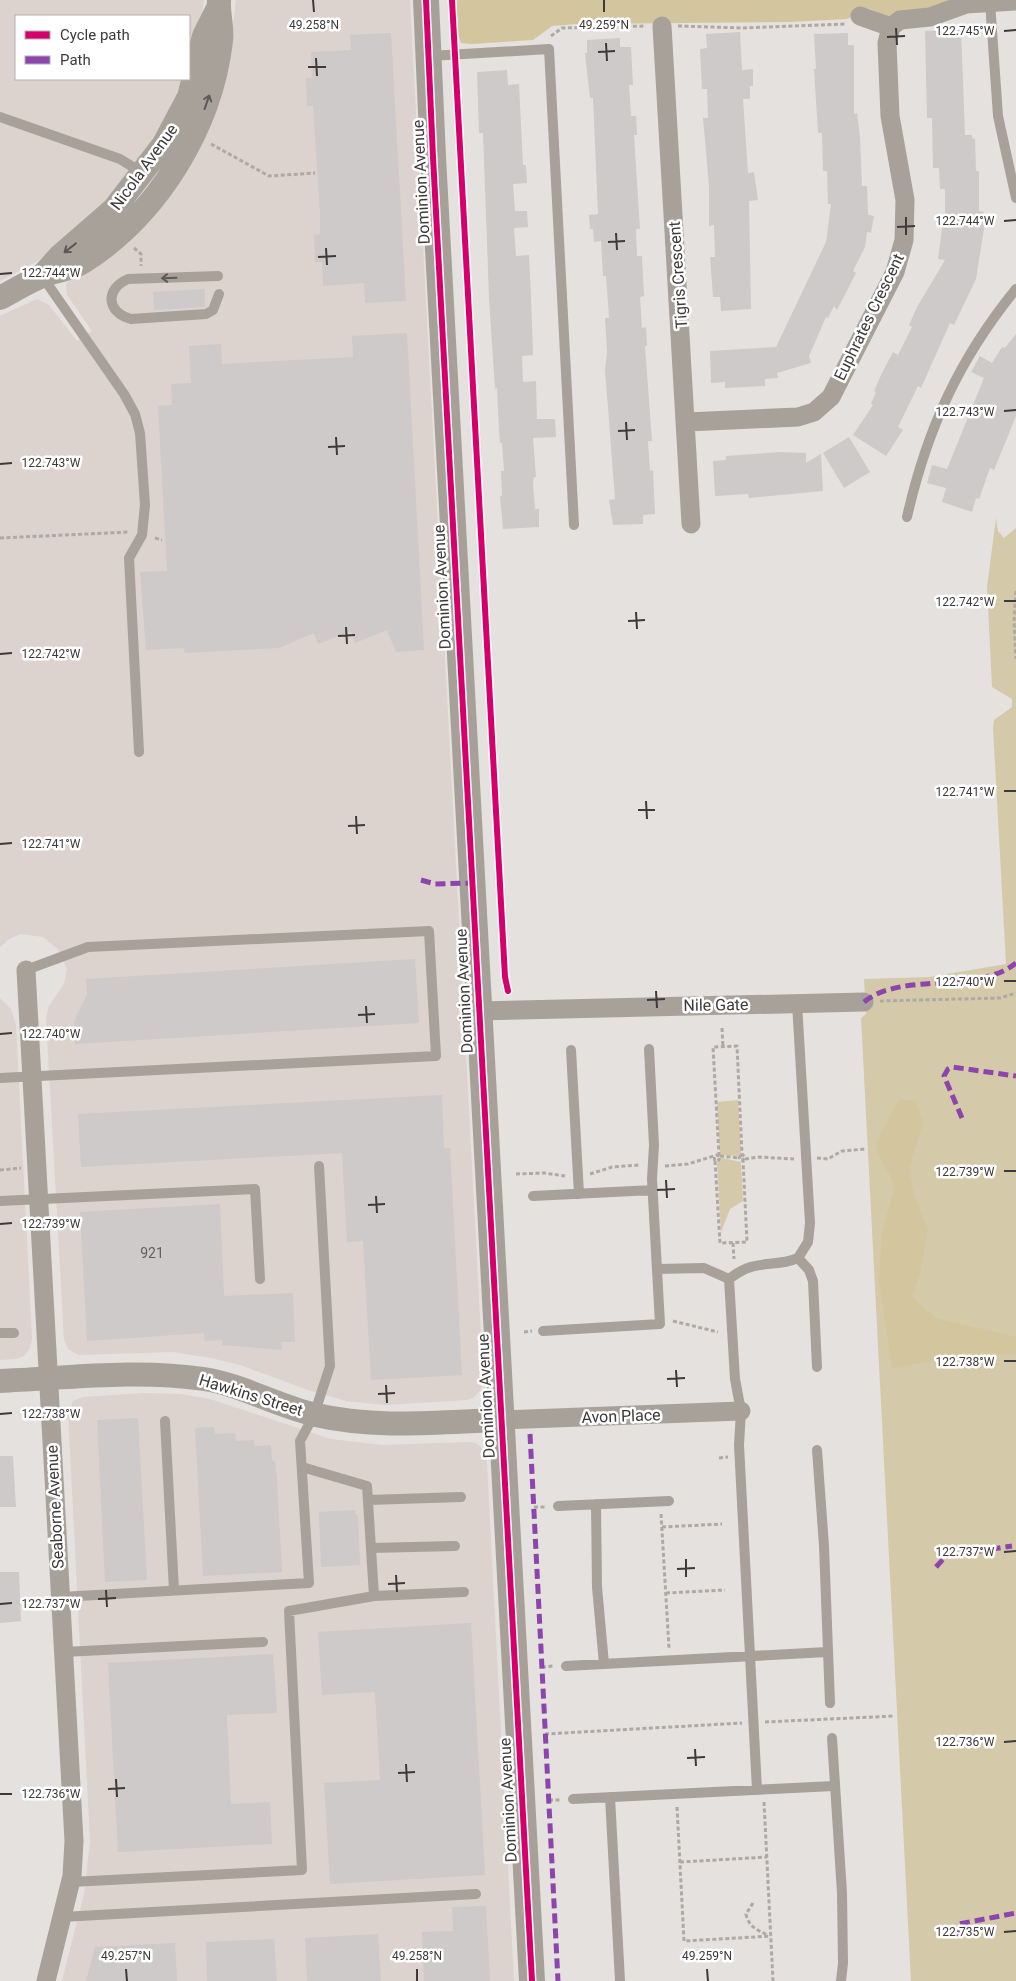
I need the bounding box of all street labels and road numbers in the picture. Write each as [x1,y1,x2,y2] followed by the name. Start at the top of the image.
[408,119,434,245] street label: Dominion Avenue
[106,120,182,214] street label: Nicola Avenue
[665,221,691,329] street label: Tigris Crescent
[830,251,908,383] street label: Euphrates Crescent
[429,524,455,650] street label: Dominion Avenue
[451,928,477,1054] street label: Dominion Avenue
[683,995,749,1015] street label: Nile Gate
[473,1333,499,1459] street label: Dominion Avenue
[197,1370,305,1420] street label: Hawkins Street
[581,1405,661,1427] street label: Avon Place
[42,1445,68,1569] street label: Seaborne Avenue
[495,1737,521,1863] street label: Dominion Avenue

